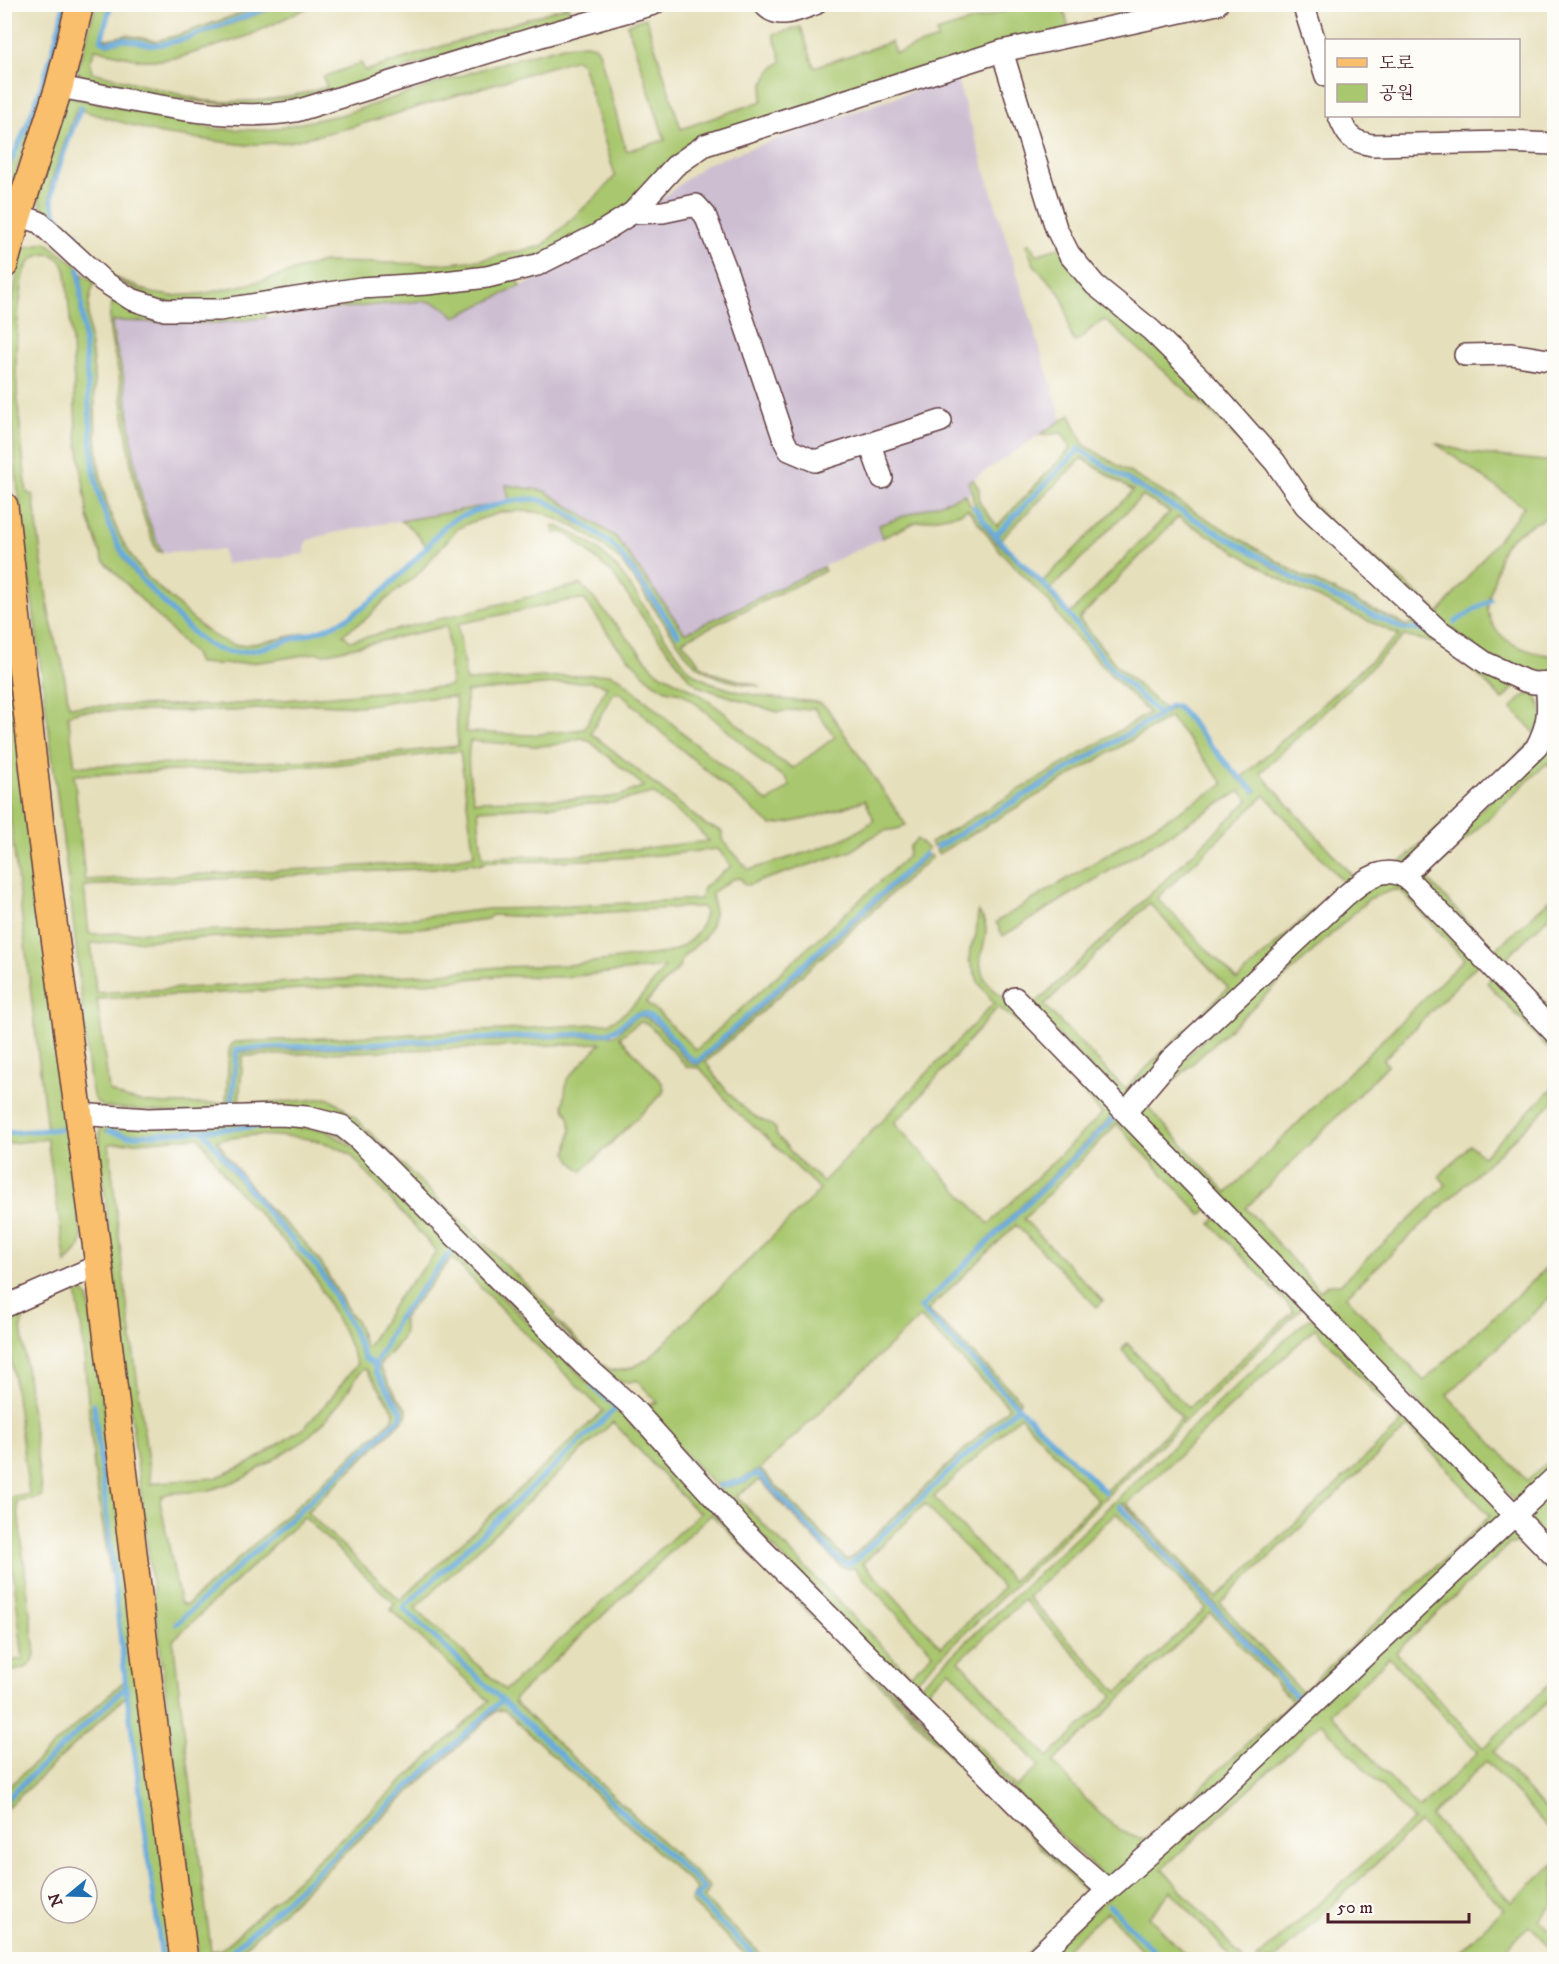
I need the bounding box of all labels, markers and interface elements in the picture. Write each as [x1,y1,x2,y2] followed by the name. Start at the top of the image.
[1325,39,1520,117] legend
[1379,53,1414,75] text: 도로
[1379,83,1414,105] text: 공원
[39,1865,99,1925] north arrow
[1328,1886,1469,1924] scale bar
[44,1890,67,1909] text: N
[1337,1897,1373,1919] text: 50 m

